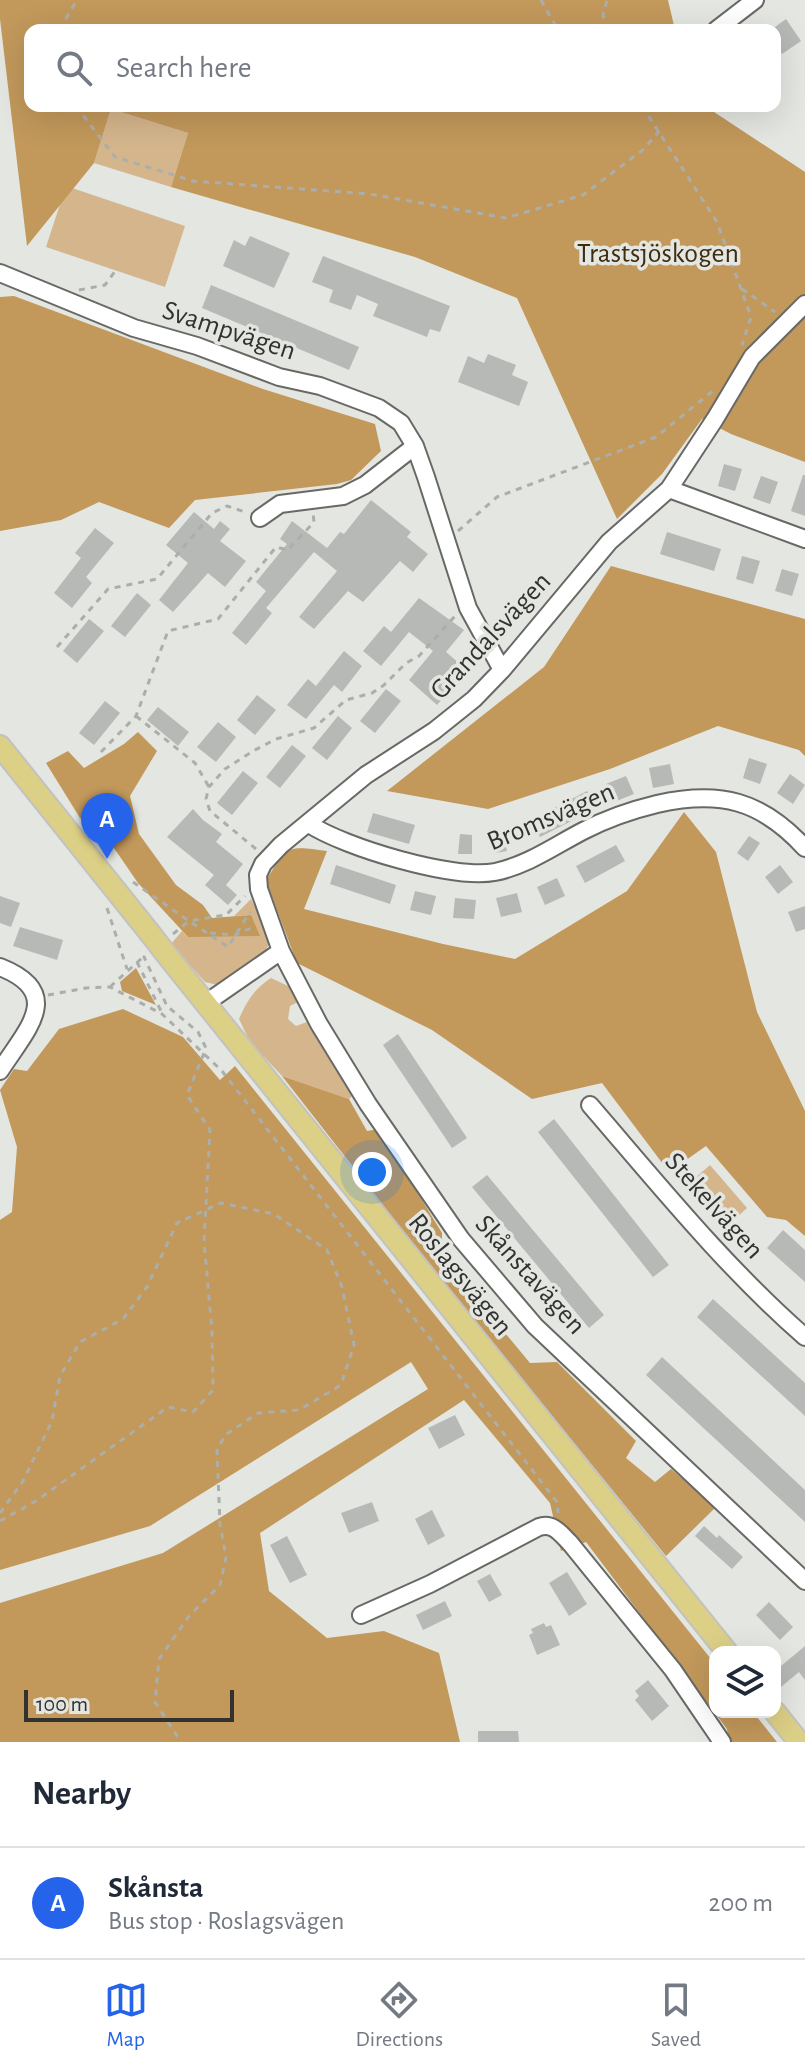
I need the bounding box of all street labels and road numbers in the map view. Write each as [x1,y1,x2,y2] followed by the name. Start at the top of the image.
[159,296,299,366] street label: Svampvägen
[425,567,557,705] street label: Grandalsvägen
[483,778,619,856] street label: Bromsvägen
[659,1148,769,1264] street label: Stekelvägen
[403,1209,517,1341] street label: Roslagsvägen
[470,1210,590,1340] street label: Skånstavägen

